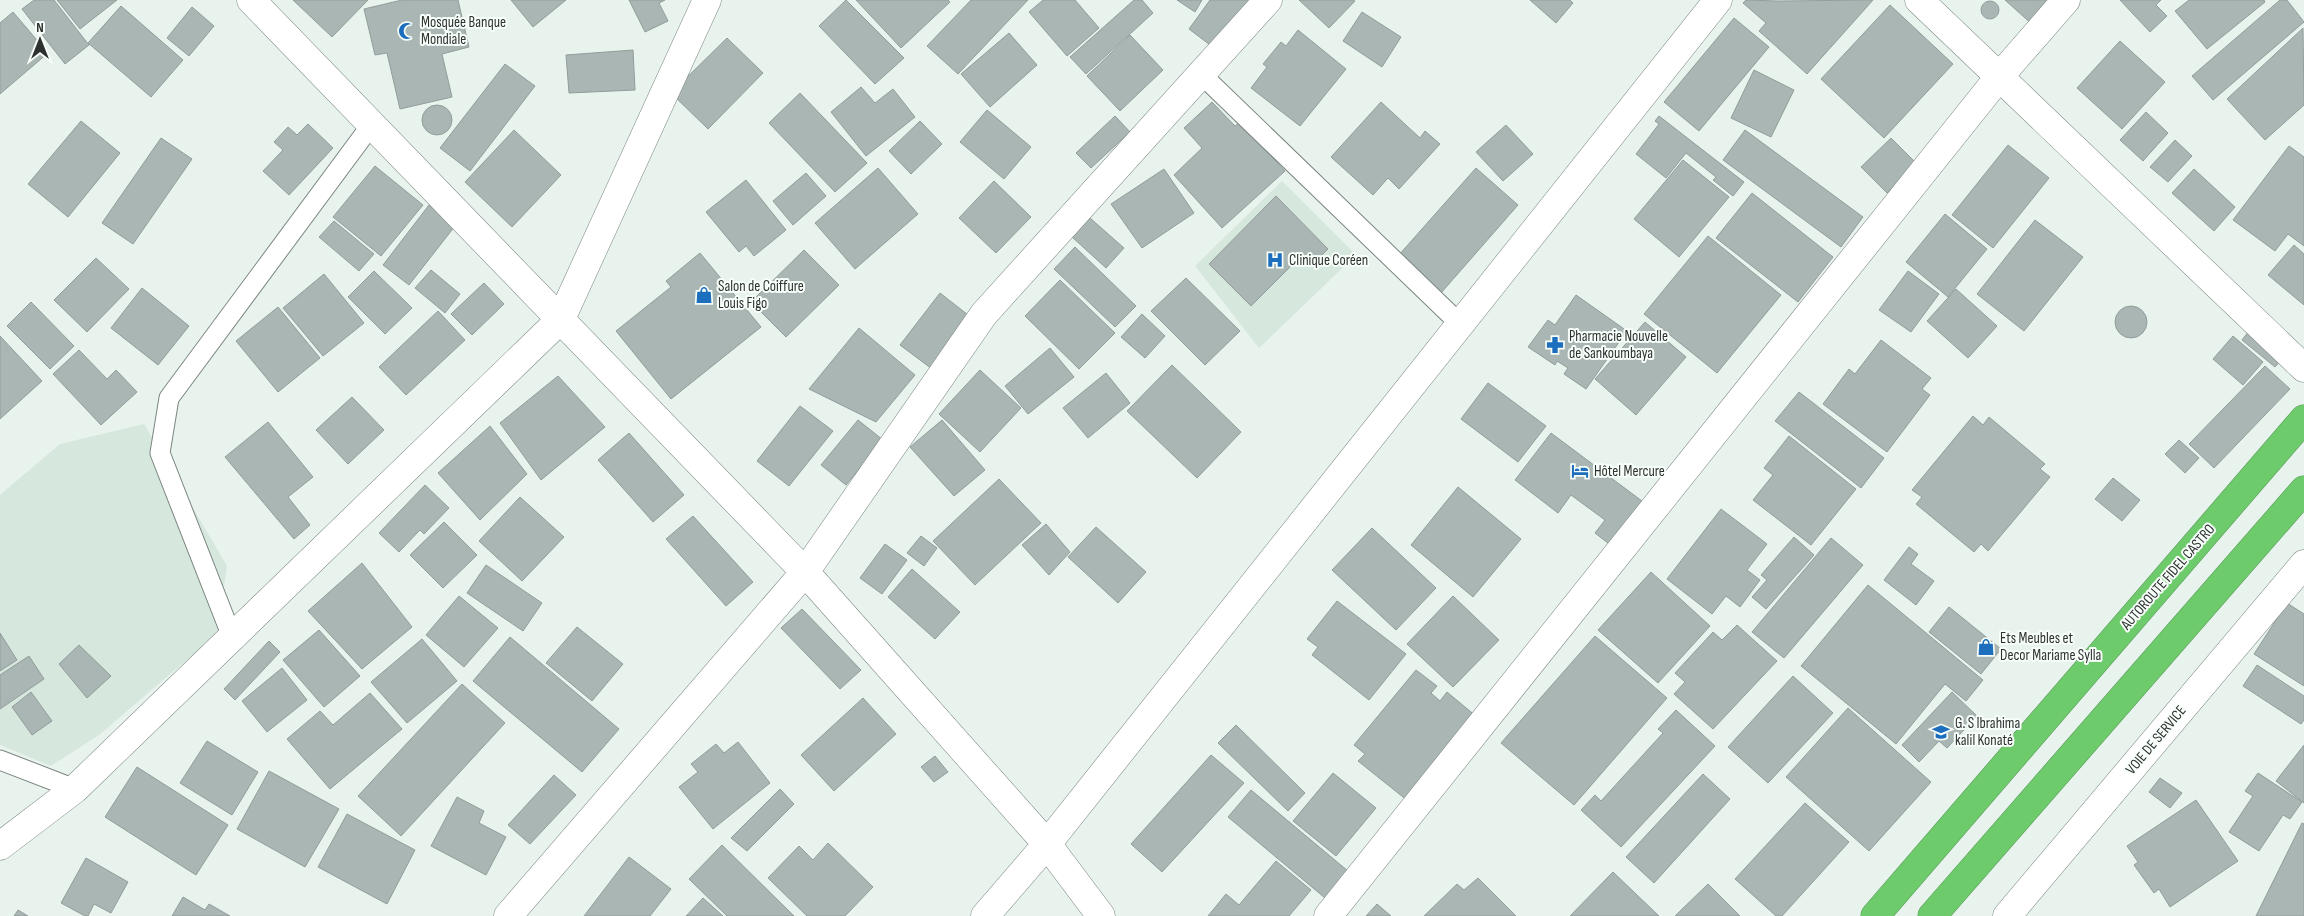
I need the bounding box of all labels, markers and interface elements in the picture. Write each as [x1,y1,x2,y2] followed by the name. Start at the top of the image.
[421,13,506,49] place label: Mosquée Banque Mondiale
[15,15,65,65] north arrow
[36,19,44,36] text: N
[397,21,417,41] mosque icon: Mosquée Banque Mondiale
[1265,250,1285,270] hospital icon: Clinique Coréen
[1289,251,1368,270] place label: Clinique Coréen
[718,277,804,313] place label: Salon de Coiffure Louis Figo
[694,285,714,305] shop icon: Salon de Coiffure Louis Figo
[1569,327,1668,363] place label: Pharmacie Nouvelle de Sankoumbaya
[1545,335,1565,355] pharmacy icon: Pharmacie Nouvelle de Sankoumbaya
[1570,461,1590,481] hotel icon: Hôtel Mercure
[1594,462,1665,481] place label: Hôtel Mercure
[2116,520,2219,635] street label: AUTOROUTE FIDEL CASTRO
[2000,629,2102,665] place label: Ets Meubles et Decor Mariame Sylla
[1976,637,1996,657] shop icon: Ets Meubles et Decor Mariame Sylla
[2122,702,2190,778] street label: VOIE DE SERVICE
[1955,714,2020,750] place label: G. S Ibrahima kalil Konaté
[1931,722,1951,742] school or university icon: G. S Ibrahima kalil Konaté

